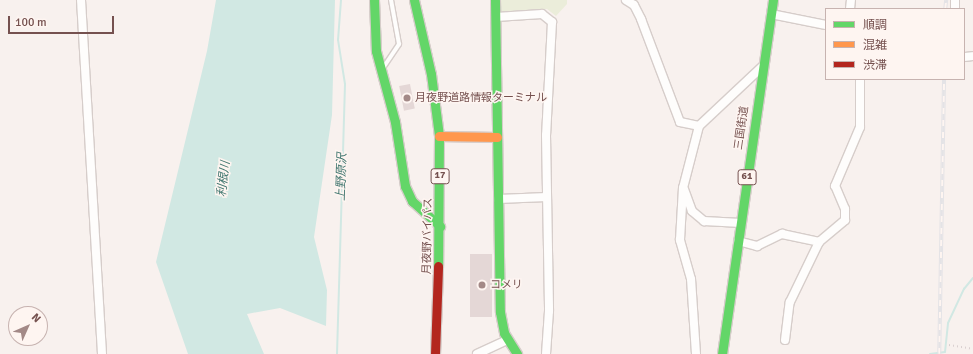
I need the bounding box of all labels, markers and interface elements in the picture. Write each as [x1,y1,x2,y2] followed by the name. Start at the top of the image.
[10,8,116,34] scale bar
[825,8,965,80] legend
[15,15,47,30] text: 100 m
[863,18,887,33] text: 順調
[863,38,887,53] text: 混雑
[863,58,887,73] text: 渋滞
[415,91,547,105] place label: 月夜野道路情報ターミナル
[402,93,412,103] marker: 月夜野道路情報ターミナル
[732,105,752,151] street label: 三国街道
[334,153,350,201] water label: 上野原沢
[215,160,233,198] water label: 利根川
[430,168,450,184] road number: 17
[737,169,757,185] road number: 61
[421,197,435,275] street label: 月夜野バイパス
[490,278,523,292] place label: コメリ
[477,280,487,290] marker: コメリ
[8,306,48,346] north arrow
[29,311,43,325] text: N

